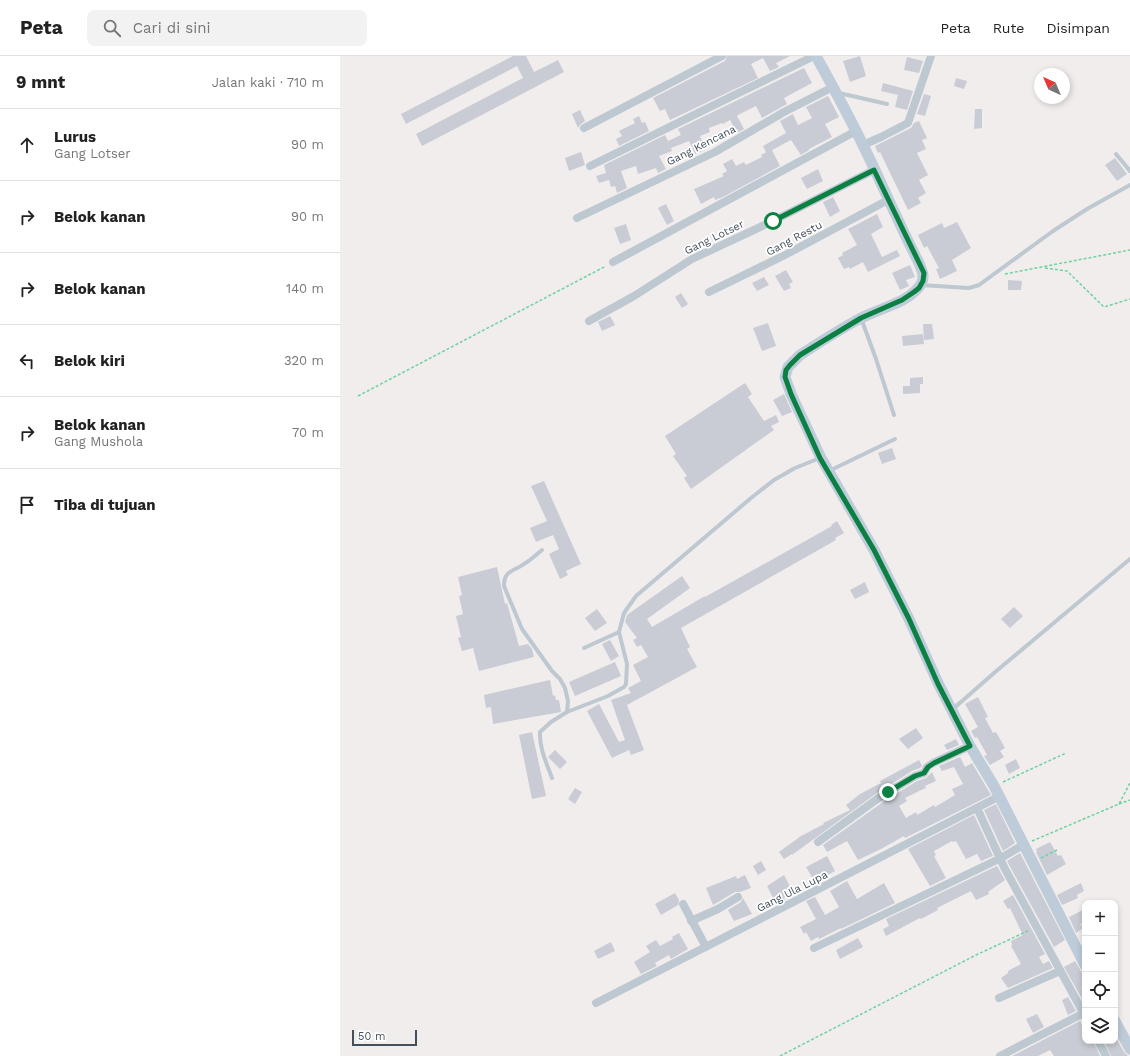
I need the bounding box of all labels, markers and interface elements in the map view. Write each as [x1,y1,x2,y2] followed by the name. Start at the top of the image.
[87,10,367,46] search box
[20,16,63,39] text: Peta
[101,17,123,39] icon: search
[133,19,210,37] text: Cari di sini
[941,20,971,36] text: Peta
[993,20,1024,36] text: Rute
[1046,20,1110,36] text: Disimpan
[1034,68,1070,104] north arrow
[16,72,65,92] text: 9 mnt
[212,75,324,90] text: Jalan kaki · 710 m
[664,122,738,168] street label: Gang Kencana
[54,128,96,146] text: Lurus
[16,134,38,156] icon: ahead
[291,137,324,152] text: 90 m
[54,146,131,161] text: Gang Lotser
[16,206,38,228] icon: right
[54,208,145,226] text: Belok kanan
[291,209,324,224] text: 90 m
[764,212,782,230] route start
[682,217,747,257] street label: Gang Lotser
[764,218,824,259] street label: Gang Restu
[16,278,38,300] icon: right
[54,280,145,298] text: Belok kanan
[286,281,324,296] text: 140 m
[16,350,38,372] icon: left
[54,352,125,370] text: Belok kiri
[284,353,324,368] text: 320 m
[54,416,145,434] text: Belok kanan
[16,422,38,444] icon: right
[292,425,324,440] text: 70 m
[54,434,143,449] text: Gang Mushola
[16,494,38,516] icon: arrive
[54,496,156,514] text: Tiba di tujuan
[879,783,897,801] route end
[755,868,830,915] street label: Gang Ula Lupa
[1082,900,1118,1044] map controls
[1082,900,1118,936] button: +
[1082,936,1118,972] button: −
[1082,972,1118,1008] button: locate
[1082,1008,1118,1044] button: layers
[352,1028,417,1047] scale bar
[358,1030,385,1043] text: 50 m

